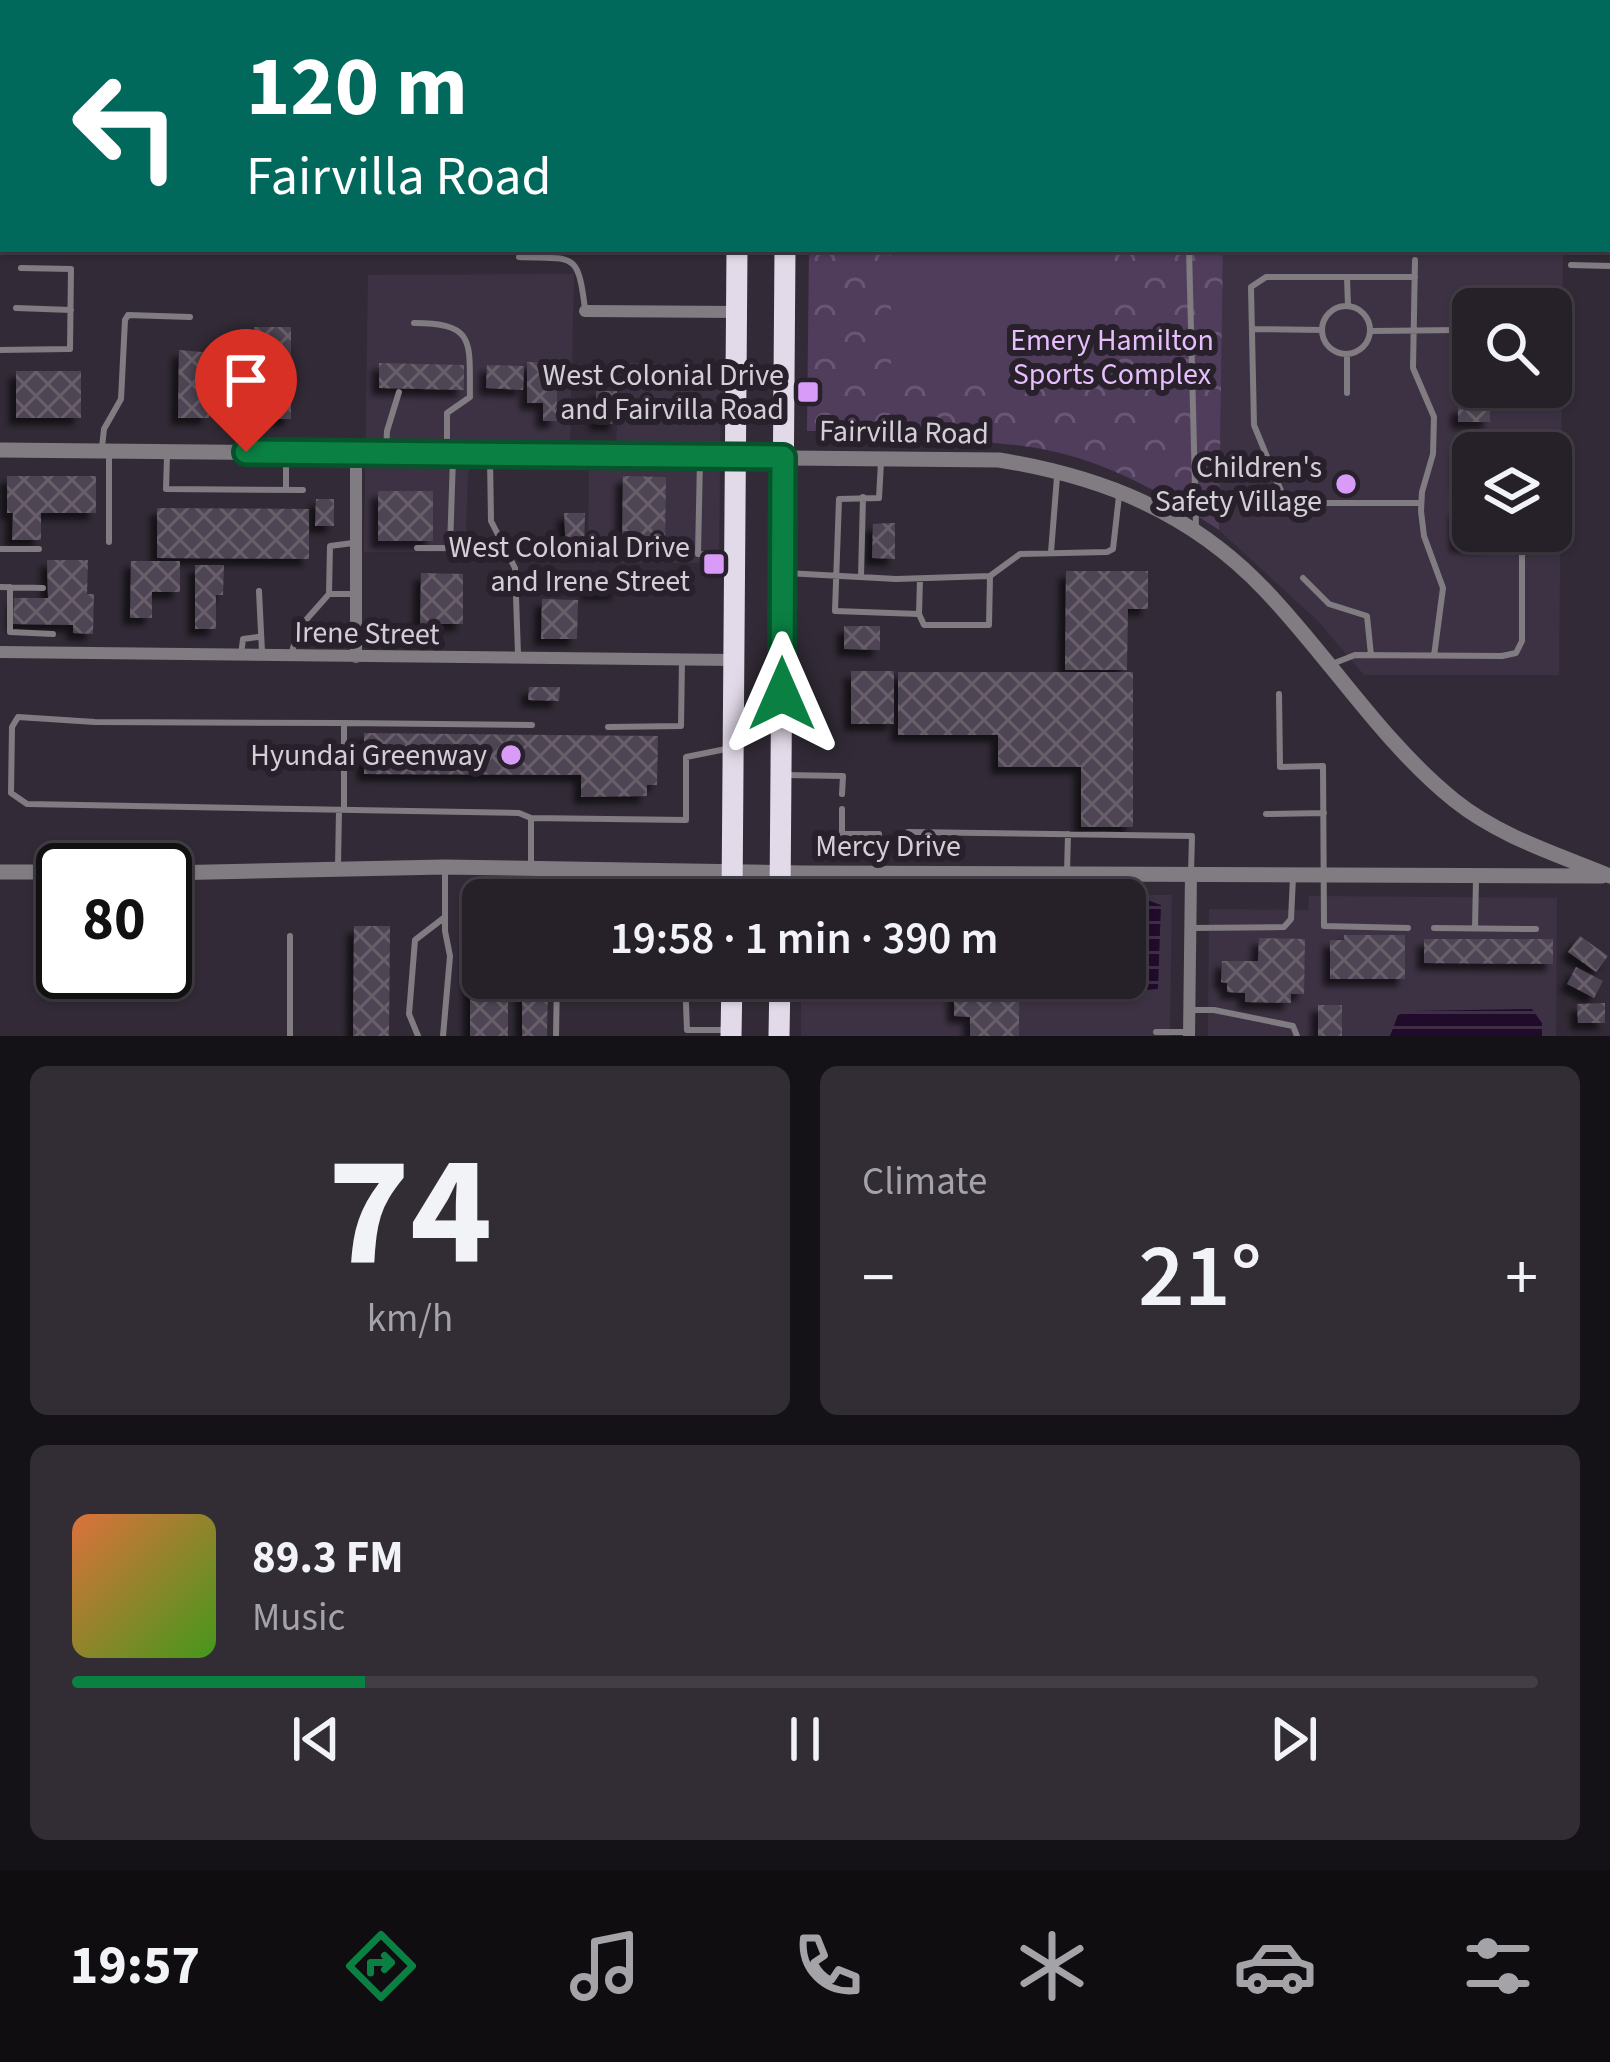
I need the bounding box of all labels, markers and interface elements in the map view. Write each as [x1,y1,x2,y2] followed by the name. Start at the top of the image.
[246,28,468,148] text: 120 m
[48,48,204,204] icon: left
[246,139,551,216] text: Fairvilla Road
[1452,288,1572,552] map controls
[1452,288,1572,408] button: search
[1010,319,1214,396] park label: Emery Hamilton Sports Complex
[195,329,297,452] pin
[213,347,279,413] icon: arrive
[543,354,784,431] place label: West Colonial Drive and Fairvilla Road
[795,379,821,405] marker: West Colonial Drive and Fairvilla Road
[819,410,989,455] street label: Fairvilla Road
[1452,432,1572,552] button: layers
[1155,446,1322,523] place label: Children's Safety Village
[1333,471,1359,497] marker: Children's Safety Village
[449,526,690,603] place label: West Colonial Drive and Irene Street
[701,551,727,577] marker: West Colonial Drive and Irene Street
[294,611,440,656] street label: Irene Street
[719,631,845,757] position arrow
[250,734,487,777] place label: Hyundai Greenway
[498,742,524,768] marker: Hyundai Greenway
[815,825,961,868] street label: Mercy Drive
[36,843,192,999] speed limit sign: 80
[610,907,998,971] text: 19:58 · 1 min · 390 m
[328,1102,492,1324] text: 74
[862,1154,987,1210] text: Climate
[1138,1213,1262,1341] text: 21°
[862,1231,895,1325] text: −
[1505,1231,1538,1325] text: +
[367,1291,453,1347] text: km/h
[252,1526,404,1590] text: 89.3 FM
[252,1590,345,1646] text: Music
[283,1706,349,1772] icon: previous
[772,1706,838,1772] icon: pause
[1261,1706,1327,1772] icon: next
[339,1924,423,2008] icon: directions
[563,1924,647,2008] icon: music
[786,1924,870,2008] icon: phone
[1010,1924,1094,2008] icon: climate
[1233,1924,1317,2008] icon: car
[1456,1924,1540,2008] icon: filters
[70,1928,200,2005] text: 19:57

